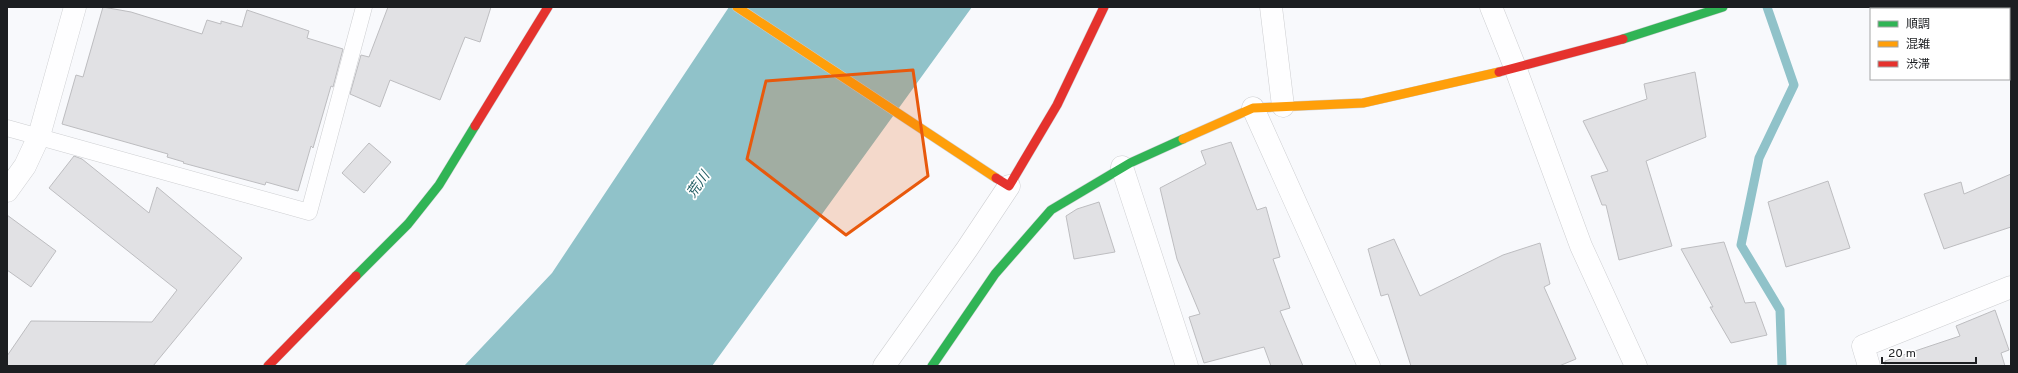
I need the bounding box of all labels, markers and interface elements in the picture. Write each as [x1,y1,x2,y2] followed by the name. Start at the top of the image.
[1870,8,2010,80] legend
[1906,17,1930,33] text: 順調
[1906,37,1930,53] text: 混雑
[1906,57,1930,73] text: 渋滞
[684,167,715,201] water label: 荒川
[1882,339,1976,365] scale bar
[1888,346,1916,362] text: 20 m

